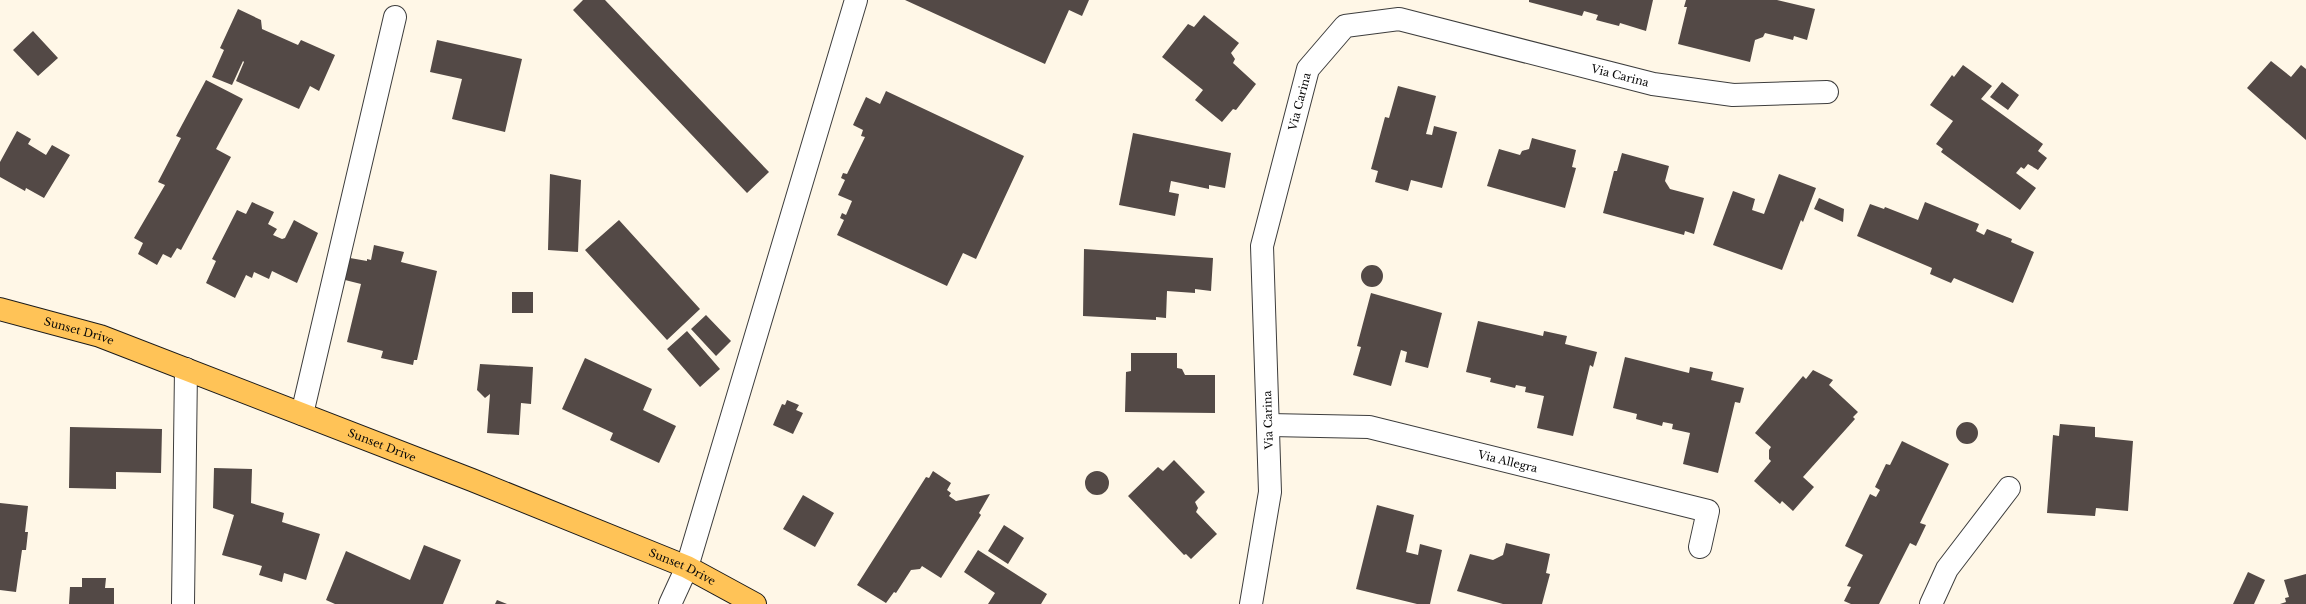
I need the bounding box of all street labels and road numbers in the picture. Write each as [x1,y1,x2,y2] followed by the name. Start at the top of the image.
[1589,61,1651,90] street label: Via Carina
[1285,70,1314,133] street label: Via Carina
[42,314,116,348] street label: Sunset Drive
[1260,389,1276,451] street label: Via Carina
[346,426,418,465] street label: Sunset Drive
[1476,447,1540,476] street label: Via Allegra
[647,545,718,588] street label: Sunset Drive

